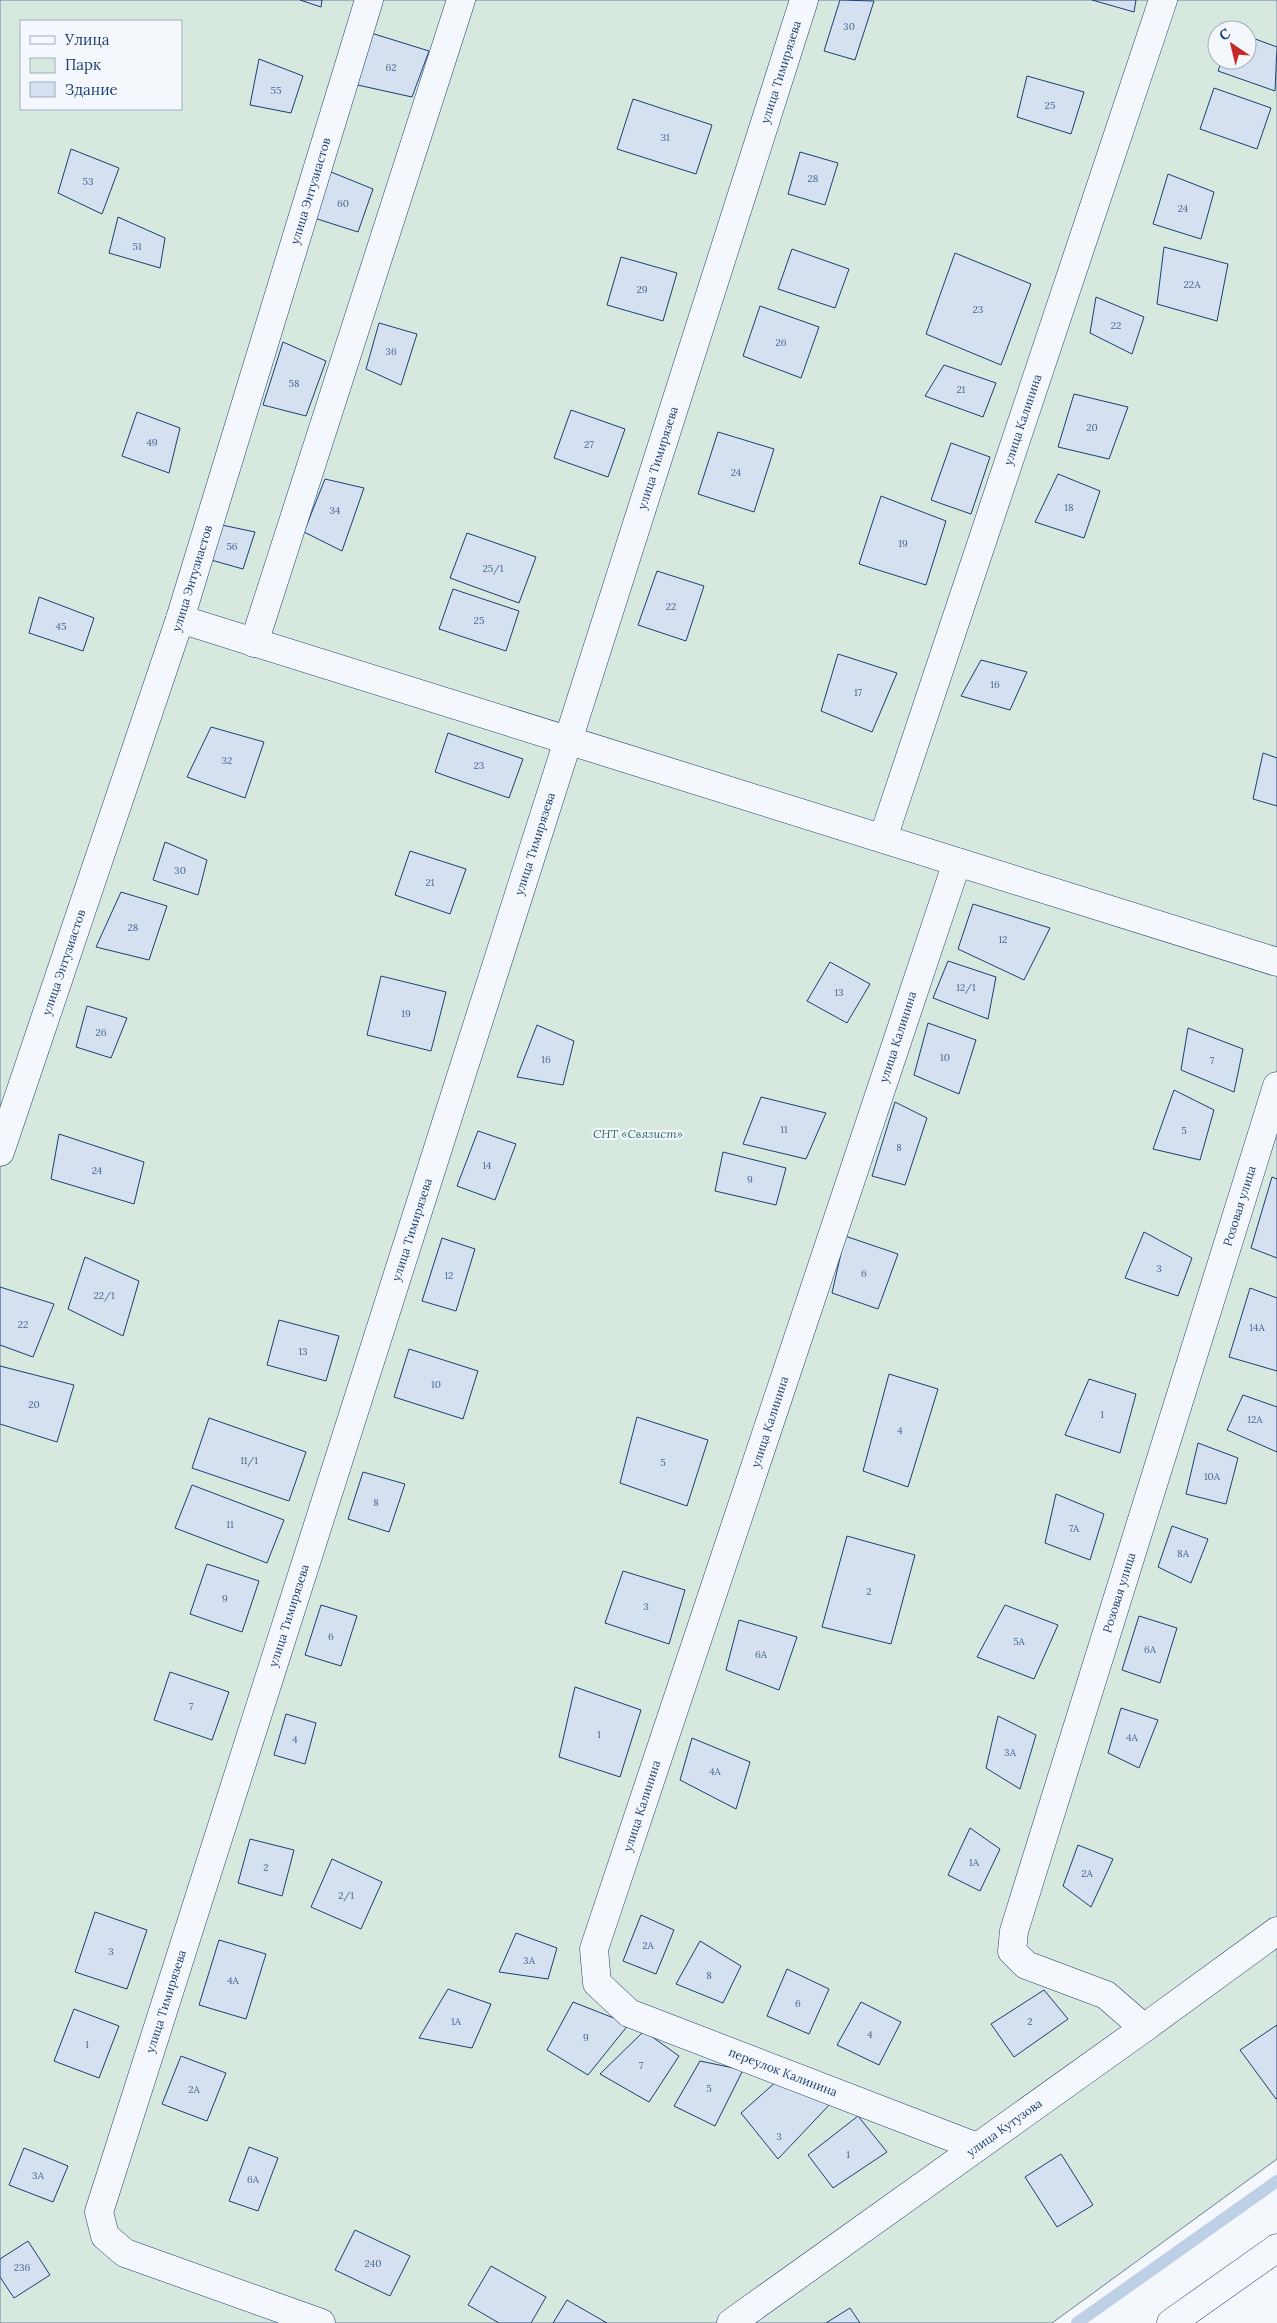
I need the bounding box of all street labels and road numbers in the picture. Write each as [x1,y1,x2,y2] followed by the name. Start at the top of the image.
[757,19,804,125] street label: улица Тимирязева
[287,136,334,246] street label: улица Энтузиастов
[1000,372,1045,467] street label: улица Калинина
[634,404,681,511] street label: улица Тимирязева
[168,523,215,634] street label: улица Энтузиастов
[511,790,558,897] street label: улица Тимирязева
[39,907,88,1017] street label: улица Энтузиастов
[876,989,919,1085] street label: улица Калинина
[1220,1164,1259,1248] street label: Розовая улица
[388,1176,435,1283] street label: улица Тимирязева
[748,1374,791,1470] street label: улица Калинина
[1099,1550,1138,1635] street label: Розовая улица
[265,1562,312,1669] street label: улица Тимирязева
[620,1758,663,1854] street label: улица Калинина
[142,1948,189,2055] street label: улица Тимирязева
[727,2044,840,2100] street label: переулок Калинина
[963,2095,1045,2159] street label: улица Кутузова

